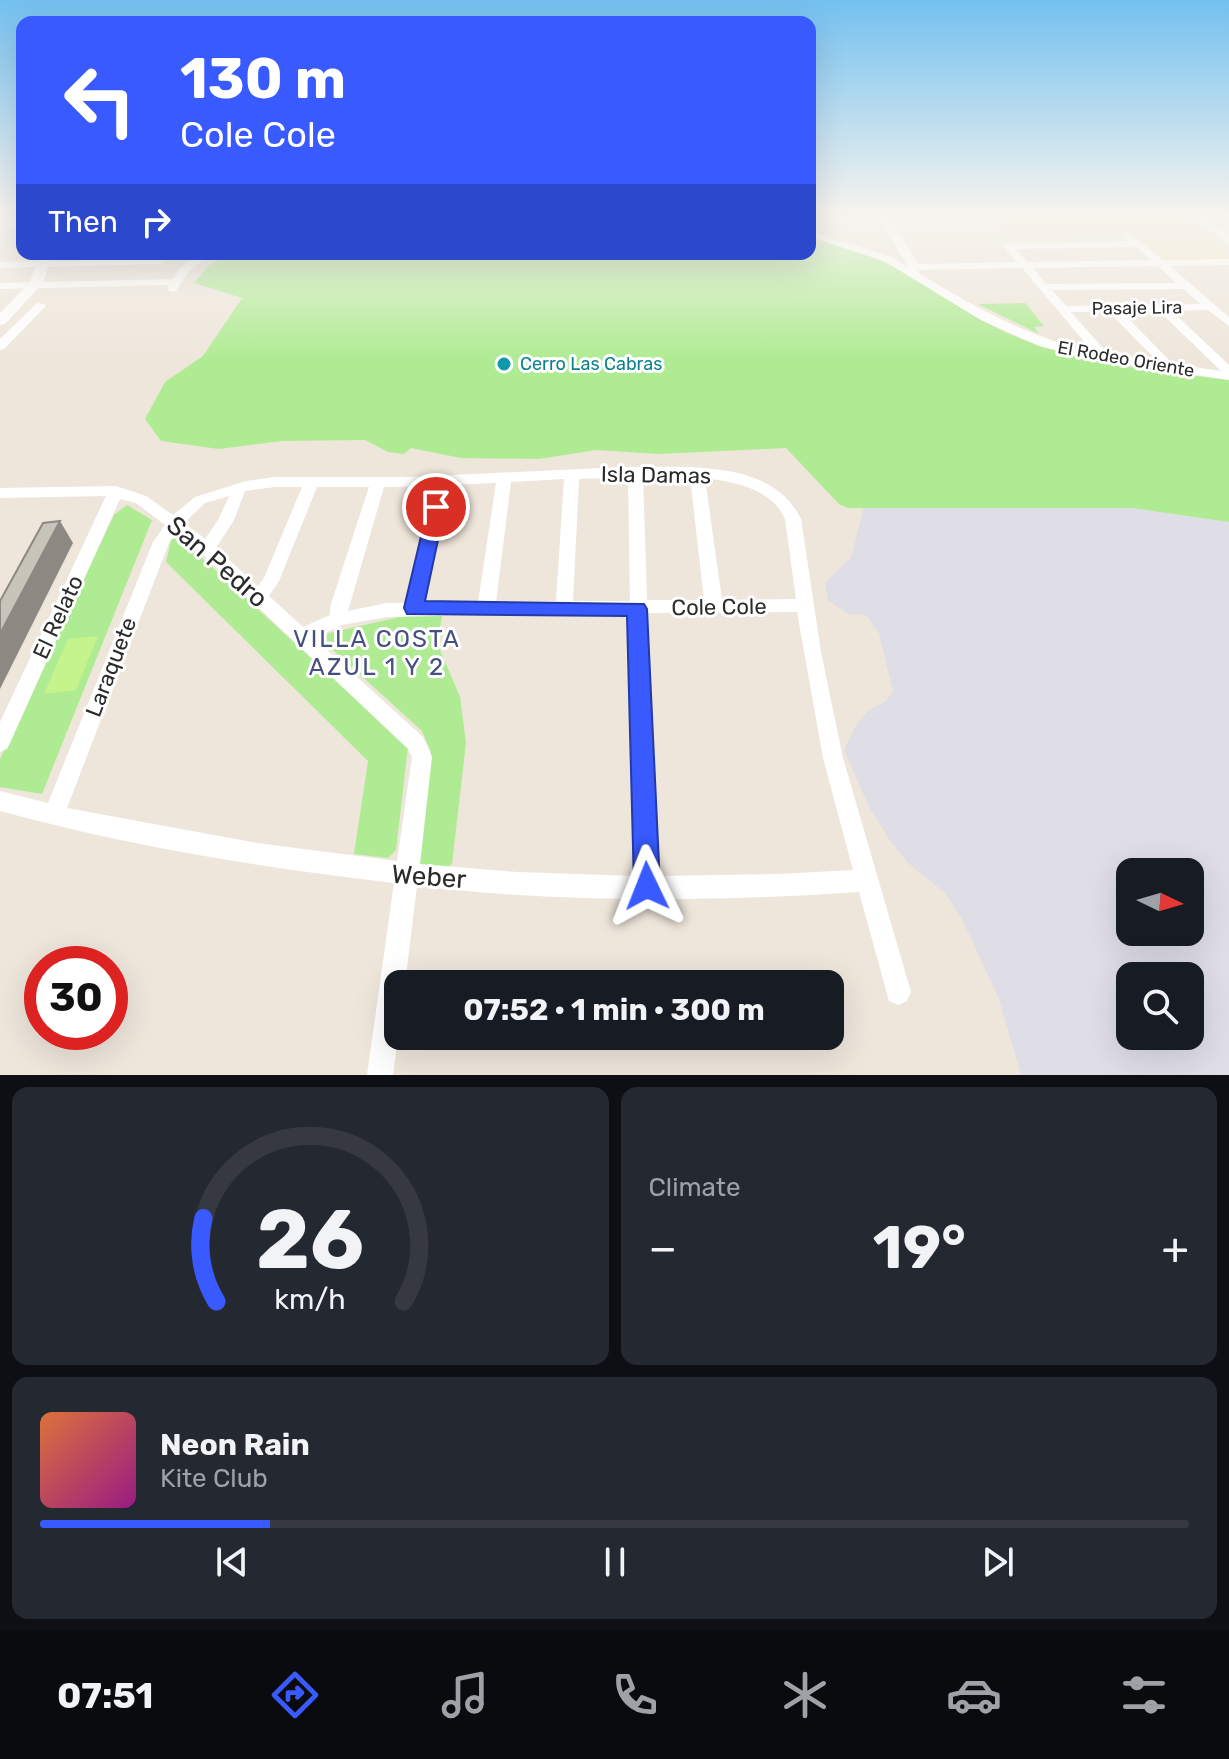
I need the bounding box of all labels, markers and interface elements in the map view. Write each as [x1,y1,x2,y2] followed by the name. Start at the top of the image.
[180,46,346,112] text: 130 m
[48,48,152,152] icon: left
[180,113,336,156] text: Cole Cole
[134,200,178,244] icon: right
[48,204,118,240] text: Then
[1091,296,1183,320] street label: Pasaje Lira
[1056,336,1196,382] street label: El Rodeo Oriente
[520,353,662,375] place label: Cerro Las Cabras
[495,355,513,373] marker: Cerro Las Cabras
[601,461,711,489] street label: Isla Damas
[402,473,470,541] pin
[414,485,458,529] icon: arrive
[160,510,274,614] street label: San Pedro
[27,571,89,663] street label: El Relato
[671,593,767,621] street label: Cole Cole
[80,613,142,721] street label: Laraquete
[293,625,461,681] district label: VILLA COSTA AZUL 1 Y 2
[605,844,689,928] position arrow
[1116,858,1204,946] north arrow
[1116,858,1204,1050] map controls
[391,859,467,895] street label: Weber
[24,946,128,1050] speed limit sign: 30
[1116,962,1204,1050] button: search
[463,992,765,1028] text: 07:52 · 1 min · 300 m
[649,1172,741,1203] text: Climate
[256,1190,364,1289] text: 26
[873,1212,966,1283] text: 19°
[649,1222,677,1274] text: −
[1162,1222,1189,1274] text: +
[275,1282,346,1316] text: km/h
[160,1427,310,1463] text: Neon Rain
[160,1463,268,1494] text: Kite Club
[210,1540,254,1584] icon: previous
[593,1540,637,1584] icon: pause
[976,1540,1020,1584] icon: next
[267,1667,323,1723] icon: directions
[437,1667,493,1723] icon: music
[607,1667,663,1723] icon: phone
[777,1667,833,1723] icon: climate
[946,1667,1002,1723] icon: car
[1116,1667,1172,1723] icon: filters
[57,1674,153,1717] text: 07:51

